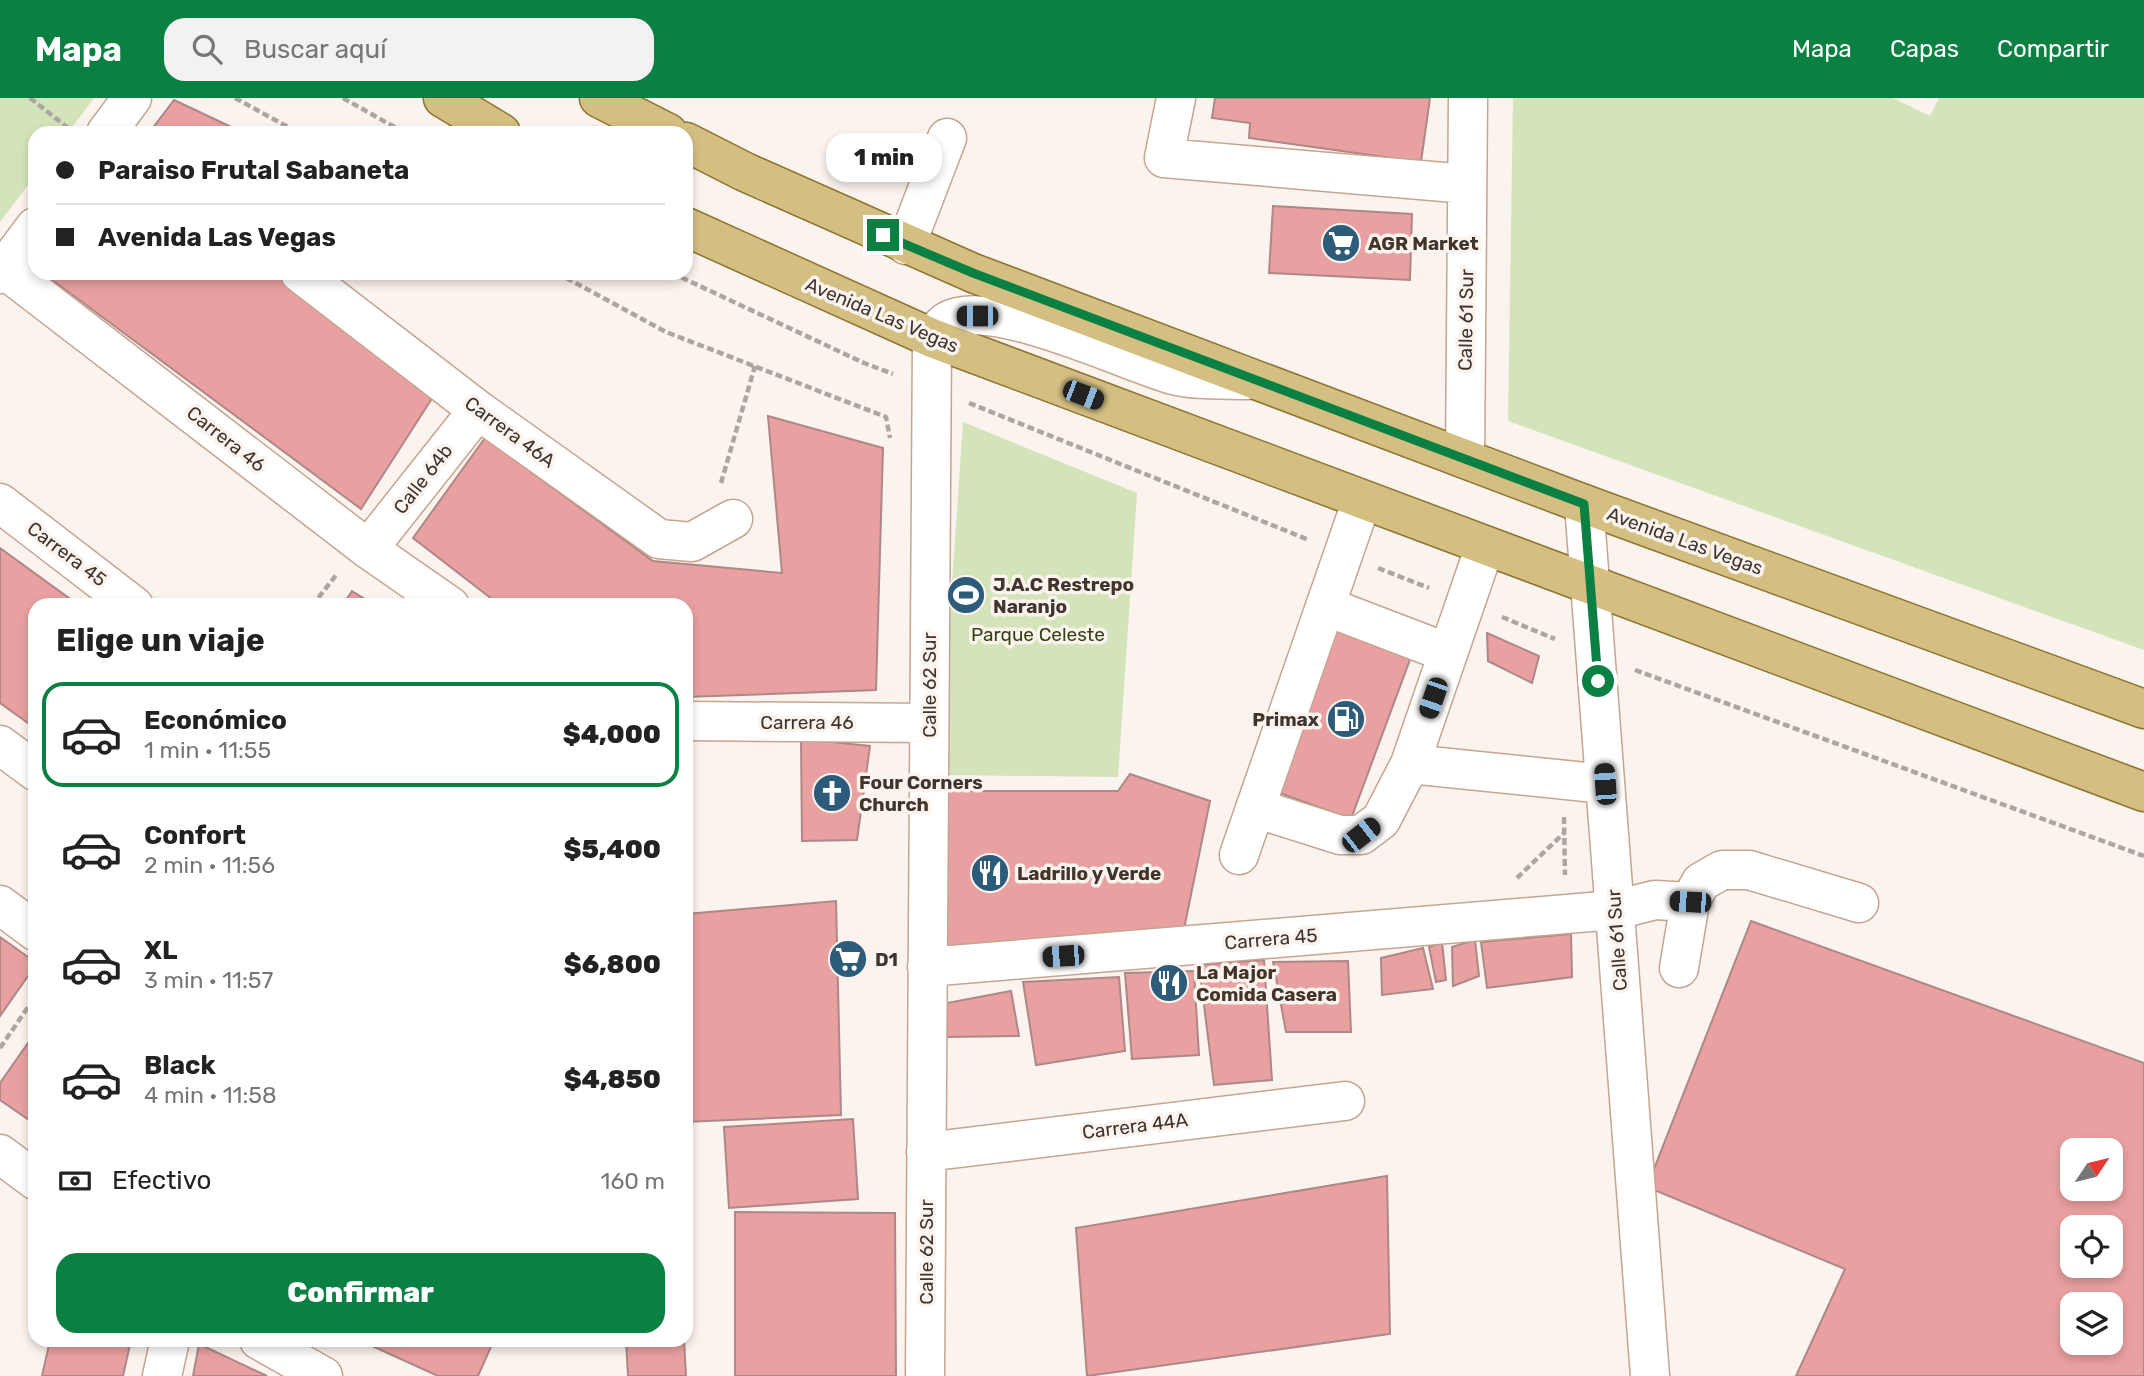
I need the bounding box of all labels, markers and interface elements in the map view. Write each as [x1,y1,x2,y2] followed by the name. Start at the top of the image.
[164,18,654,81] search box
[35,30,122,69] text: Mapa
[188,30,226,68] icon: search
[244,34,387,65] text: Buscar aquí
[1792,35,1852,63] text: Mapa
[1890,35,1959,63] text: Capas
[1997,35,2109,63] text: Compartir
[825,134,941,183] callout: 1 min
[854,143,914,171] text: 1 min
[98,155,409,186] text: Paraiso Frutal Sabaneta
[867,219,899,251] route end
[98,222,336,253] text: Avenida Las Vegas
[1320,222,1362,264] supermarket icon: AGR Market
[1368,232,1479,255] place label: AGR Market
[1454,268,1478,371] street label: Calle 61 Sur
[802,272,962,358] street label: Avenida Las Vegas
[957,306,999,327] car
[1060,378,1107,412] car
[460,391,560,473] street label: Carrera 46A
[182,401,270,477] street label: Carrera 46
[389,440,457,518] street label: Calle 64b
[1604,502,1766,580] street label: Avenida Las Vegas
[23,517,111,591] street label: Carrera 45
[993,573,1134,618] place label: J.A.C Restrepo Naranjo
[945,574,987,616] sports icon: J.A.C Restrepo Naranjo
[56,621,265,659] text: Elige un viaje
[971,623,1105,646] park label: Parque Celeste
[918,632,941,738] street label: Calle 62 Sur
[1582,665,1614,697] route start
[1417,675,1450,721] car
[1325,698,1367,740] fuel station icon: Primax
[60,703,123,766] icon: car
[144,705,287,736] text: Económico
[1252,708,1319,731] place label: Primax
[760,711,854,734] street label: Carrera 46
[563,719,661,750] text: $4,000
[144,736,271,764] text: 1 min · 11:55
[1594,762,1617,806] car
[859,771,983,816] place label: Four Corners Church
[811,772,853,814] church icon: Four Corners Church
[1338,814,1385,856] car
[60,818,123,881] icon: car
[144,820,246,851] text: Confort
[564,834,661,865] text: $5,400
[144,851,275,879] text: 2 min · 11:56
[969,852,1011,894] restaurant icon: Ladrillo y Verde
[1017,862,1161,885] place label: Ladrillo y Verde
[1602,888,1632,992] street label: Calle 61 Sur
[1669,890,1712,914] car
[1224,923,1318,955] street label: Carrera 45
[60,933,123,996] icon: car
[144,935,177,966] text: XL
[827,938,869,980] supermarket icon: D1
[1042,944,1085,968] car
[875,948,898,971] place label: D1
[564,949,661,980] text: $6,800
[1196,961,1337,1006] place label: La Major Comida Casera
[1148,962,1190,1004] restaurant icon: La Major Comida Casera
[144,966,273,994] text: 3 min · 11:57
[60,1048,123,1111] icon: car
[144,1050,216,1081] text: Black
[564,1064,661,1095] text: $4,850
[144,1081,277,1109] text: 4 min · 11:58
[1081,1108,1190,1144] street label: Carrera 44A
[2060,1138,2123,1200] north arrow
[2060,1138,2123,1355] map controls
[56,1162,94,1200] icon: cash
[112,1165,211,1196] text: Efectivo
[601,1167,665,1195] text: 160 m
[915,1199,938,1305] street label: Calle 62 Sur
[2060,1215,2123,1278] button: locate
[56,1253,665,1333] button: Confirmar
[2060,1292,2123,1355] button: layers

